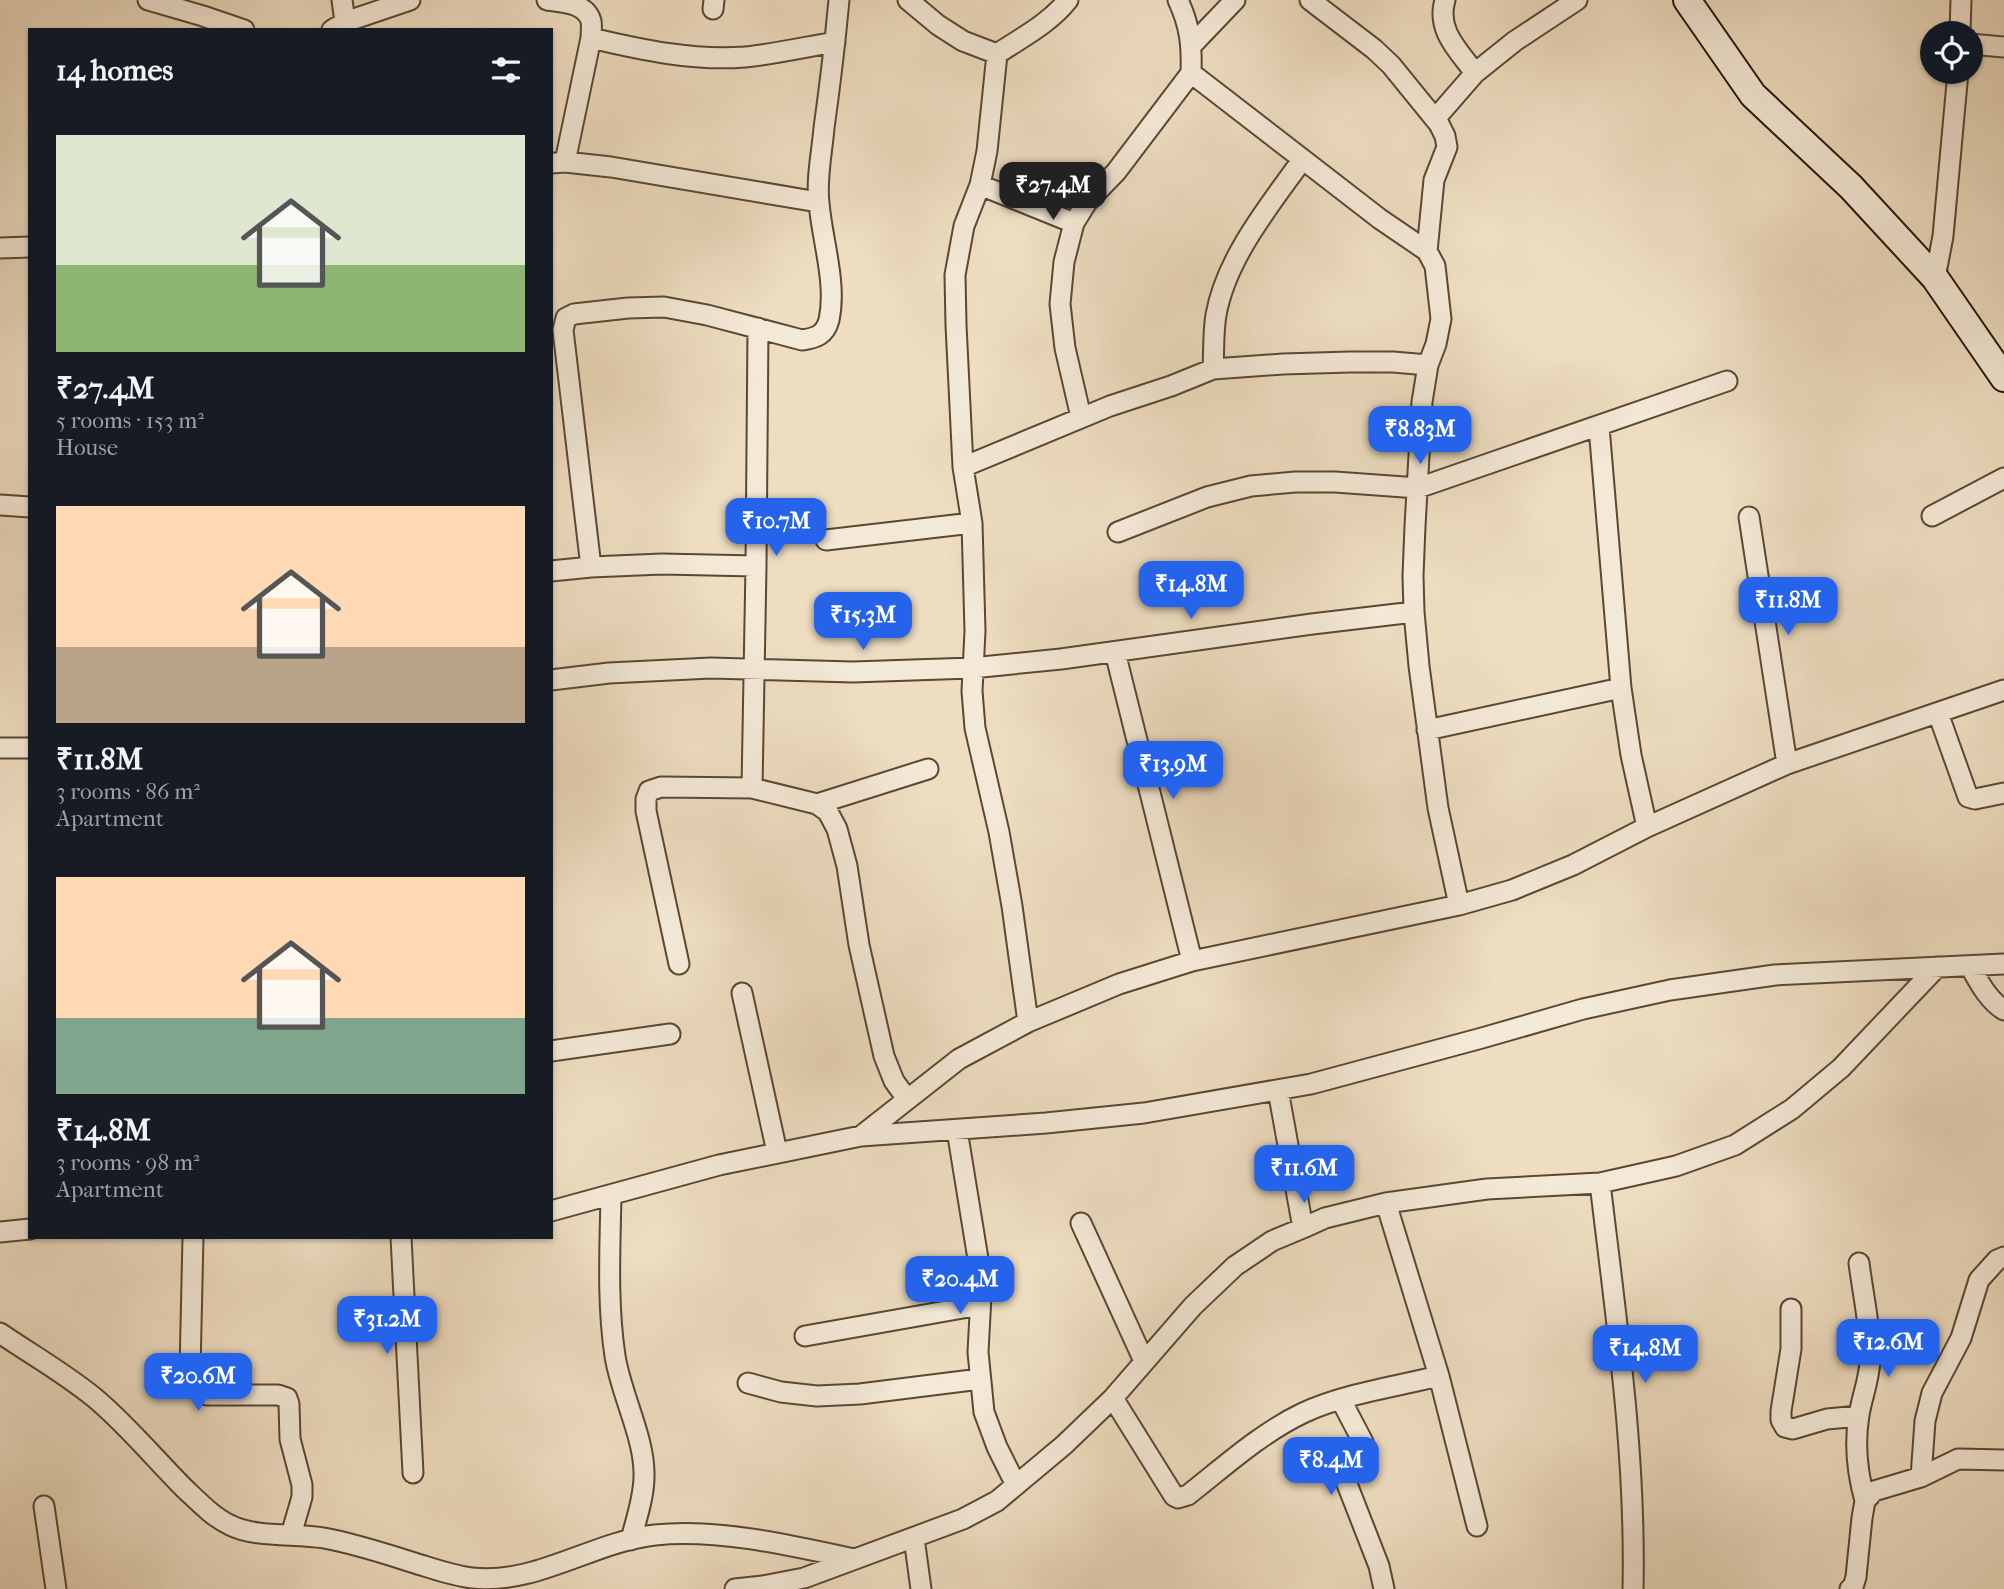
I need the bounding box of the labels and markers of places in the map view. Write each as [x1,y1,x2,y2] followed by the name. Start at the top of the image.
[996,162,1110,222] pin: ₹27.4M
[1363,406,1477,466] pin: ₹8.83M
[719,498,833,558] pin: ₹10.7M
[1134,562,1248,621] pin: ₹14.8M
[1731,578,1845,637] pin: ₹11.8M
[806,592,920,652] pin: ₹15.3M
[1116,742,1230,801] pin: ₹13.9M
[1247,1146,1361,1205] pin: ₹11.6M
[903,1256,1017,1316] pin: ₹20.4M
[330,1296,444,1356] pin: ₹31.2M
[1831,1320,1945,1379] pin: ₹12.6M
[1588,1326,1702,1385] pin: ₹14.8M
[141,1354,255,1413] pin: ₹20.6M
[1282,1438,1380,1497] pin: ₹8.4M

